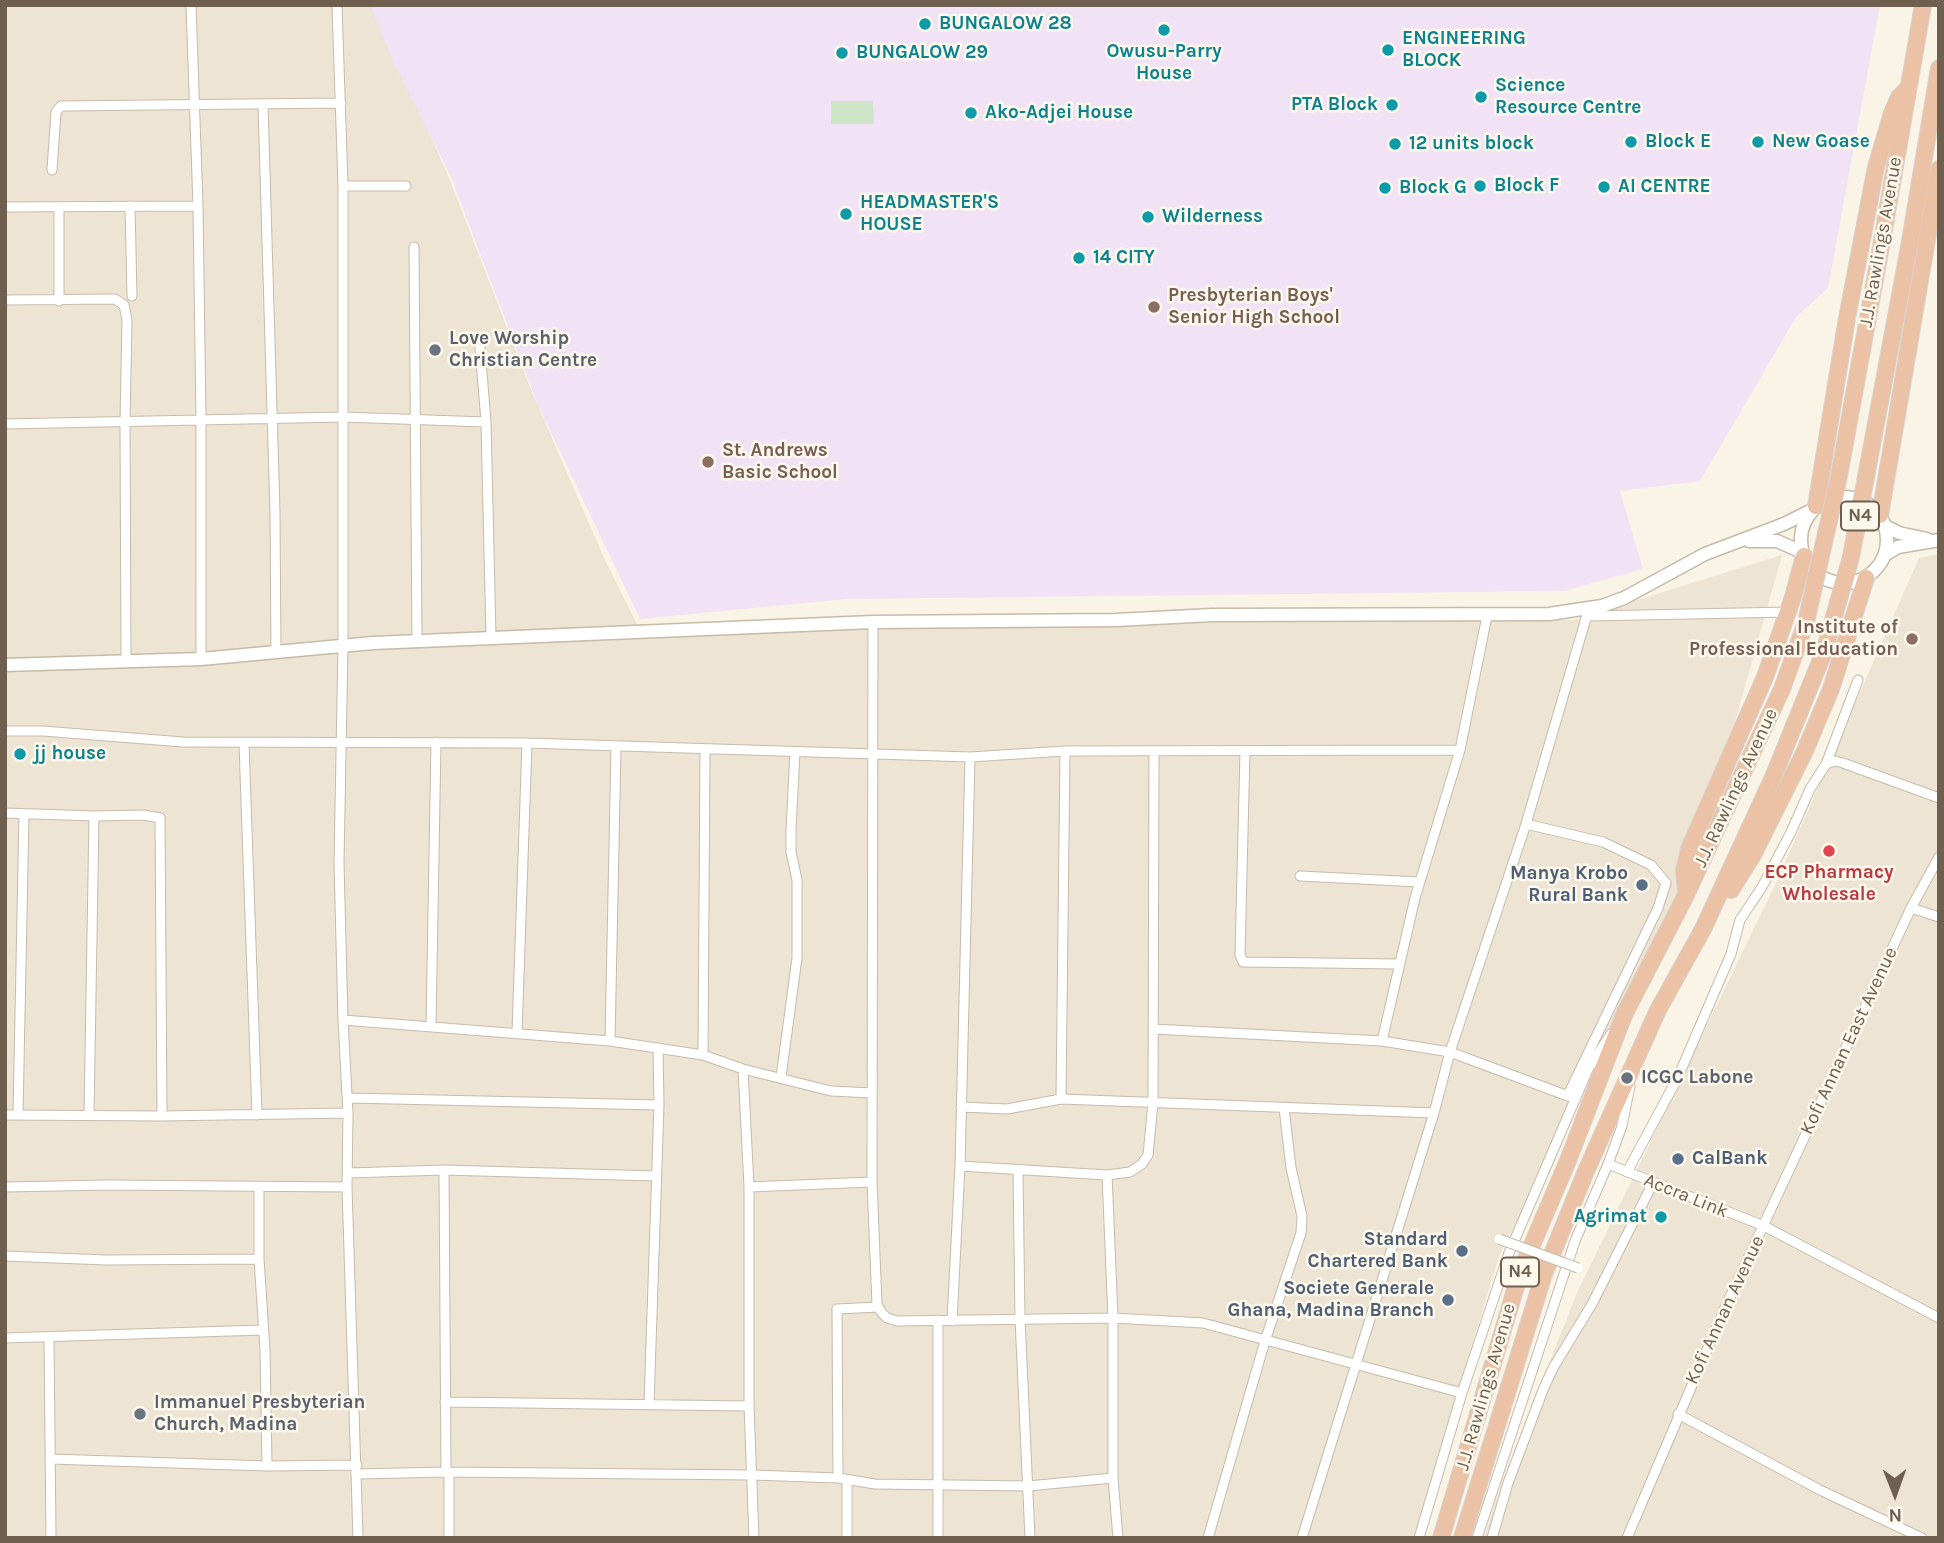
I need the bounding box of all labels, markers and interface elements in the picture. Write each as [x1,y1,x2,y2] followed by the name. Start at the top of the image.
[939,13,1072,35] place label: BUNGALOW 28
[917,16,933,32] marker: BUNGALOW 28
[1156,22,1172,38] marker: Owusu-Parry House
[1402,28,1526,72] place label: ENGINEERING BLOCK
[1107,41,1221,85] place label: Owusu-Parry House
[856,42,988,64] place label: BUNGALOW 29
[1380,42,1396,58] marker: ENGINEERING BLOCK
[834,45,850,61] marker: BUNGALOW 29
[1495,75,1641,119] place label: Science Resource Centre
[1473,89,1489,105] marker: Science Resource Centre
[1291,94,1378,116] place label: PTA Block
[1384,97,1400,113] marker: PTA Block
[985,102,1133,124] place label: Ako-Adjei House
[963,105,979,121] marker: Ako-Adjei House
[1645,131,1711,153] place label: Block E
[1772,131,1870,153] place label: New Goase
[1409,133,1534,155] place label: 12 units block
[1623,134,1639,150] marker: Block E
[1750,134,1766,150] marker: New Goase
[1387,136,1403,152] marker: 12 units block
[1855,155,1907,329] street label: J.J. Rawlings Avenue
[1494,175,1559,197] place label: Block F
[1618,176,1711,198] place label: AI CENTRE
[1399,177,1467,199] place label: Block G
[1472,178,1488,194] marker: Block F
[1596,179,1612,195] marker: AI CENTRE
[1377,180,1393,196] marker: Block G
[860,192,999,236] place label: HEADMASTER'S HOUSE
[838,206,854,222] marker: HEADMASTER'S HOUSE
[1162,206,1263,228] place label: Wilderness
[1140,209,1156,225] marker: Wilderness
[1093,247,1155,269] place label: 14 CITY
[1071,250,1087,266] marker: 14 CITY
[1168,285,1340,329] place label: Presbyterian Boys' Senior High School
[1146,299,1162,315] marker: Presbyterian Boys' Senior High School
[449,328,597,372] place label: Love Worship Christian Centre
[427,342,443,358] marker: Love Worship Christian Centre
[722,440,838,484] place label: St. Andrews Basic School
[700,454,716,470] marker: St. Andrews Basic School
[1841,502,1879,530] road number: N4
[1689,617,1898,661] place label: Institute of Professional Education
[1904,631,1920,647] marker: Institute of Professional Education
[1689,705,1783,871] street label: J.J. Rawlings Avenue
[34,743,106,765] place label: jj house
[12,746,28,762] marker: jj house
[1821,843,1837,859] marker: ECP Pharmacy Wholesale
[1764,862,1894,906] place label: ECP Pharmacy Wholesale
[1510,863,1628,907] place label: Manya Krobo Rural Bank
[1634,877,1650,893] marker: Manya Krobo Rural Bank
[1796,944,1902,1138] street label: Kofi Annan East Avenue
[1641,1067,1753,1089] place label: ICGC Labone
[1619,1070,1635,1086] marker: ICGC Labone
[1692,1148,1767,1170] place label: CalBank
[1670,1151,1686,1167] marker: CalBank
[1640,1169,1732,1223] street label: Accra Link
[1574,1206,1647,1228] place label: Agrimat
[1653,1209,1669,1225] marker: Agrimat
[1307,1229,1448,1273] place label: Standard Chartered Bank
[1681,1232,1769,1388] street label: Kofi Annan Avenue
[1454,1243,1470,1259] marker: Standard Chartered Bank
[1501,1258,1539,1287] road number: N4
[1228,1278,1434,1322] place label: Societe Generale Ghana, Madina Branch
[1440,1292,1456,1308] marker: Societe Generale Ghana, Madina Branch
[1451,1301,1521,1473] street label: J.J. Rawlings Avenue
[154,1392,365,1436] place label: Immanuel Presbyterian Church, Madina
[132,1406,148,1422] marker: Immanuel Presbyterian Church, Madina
[1860,1459,1930,1529] north arrow
[1888,1504,1902,1526] text: N

